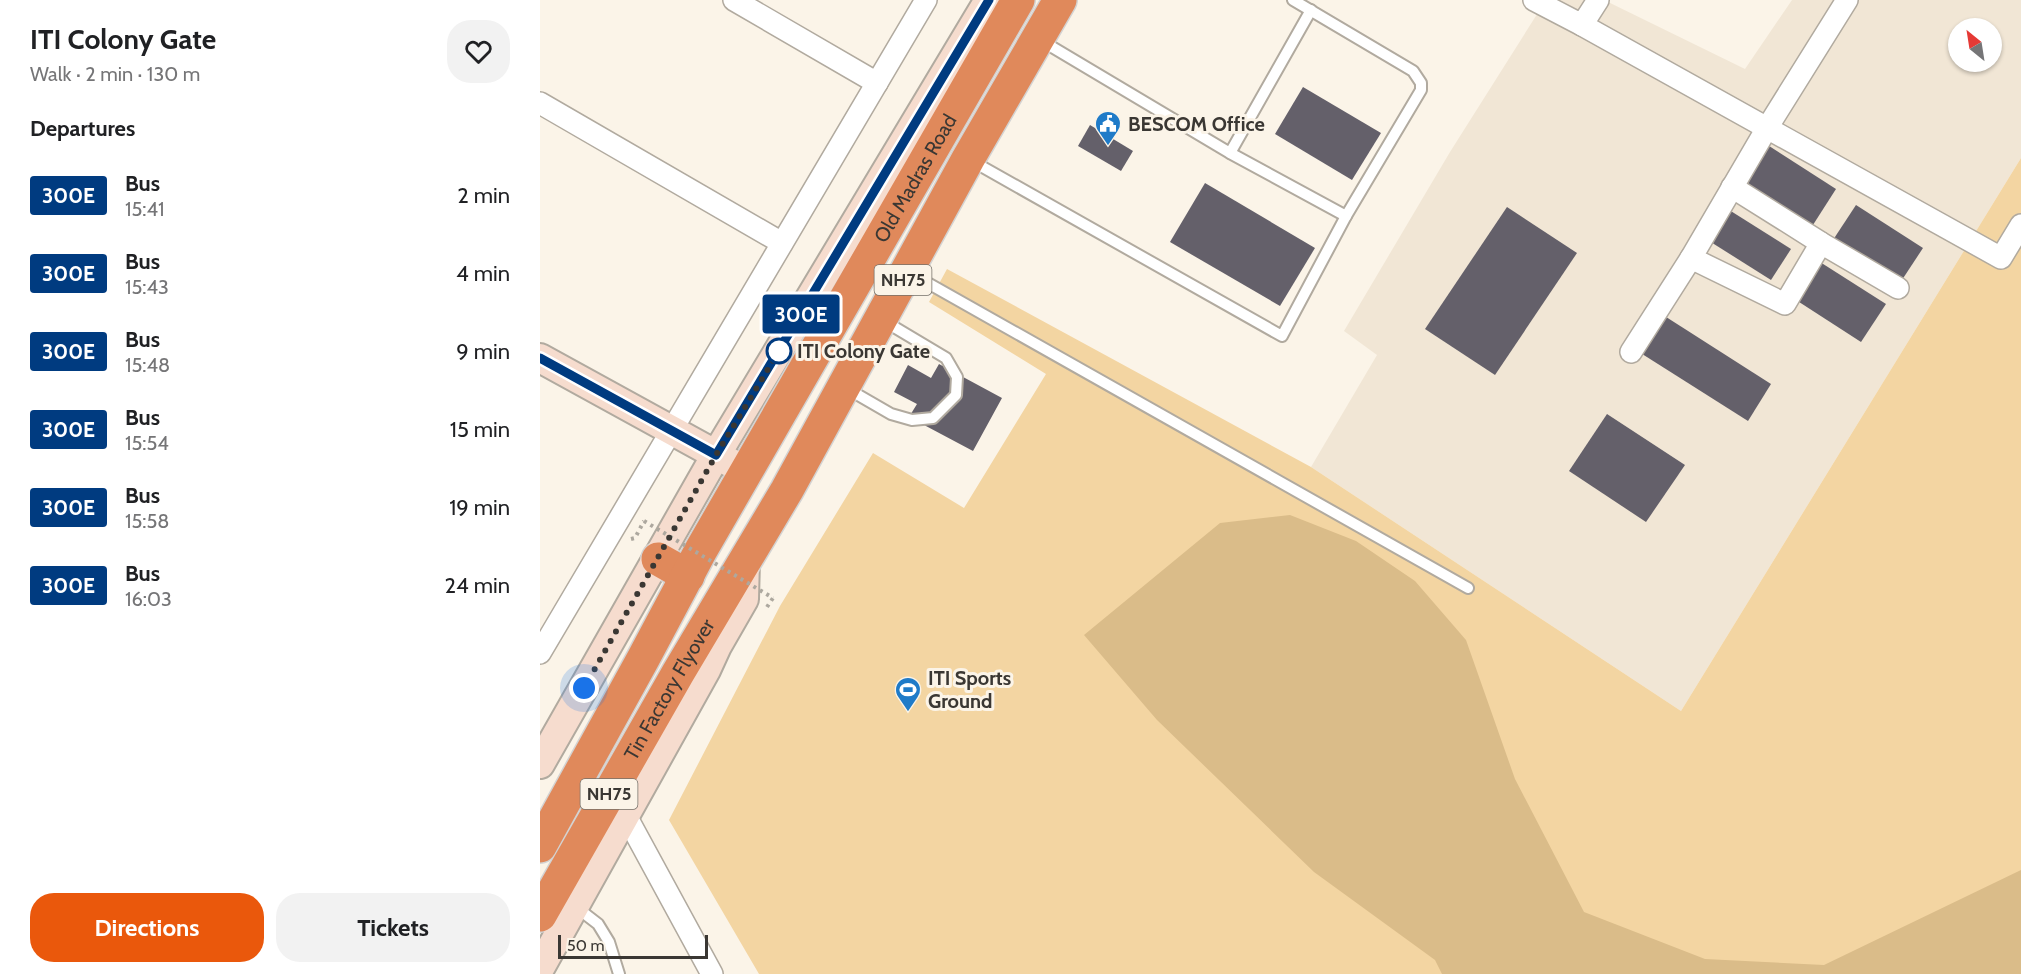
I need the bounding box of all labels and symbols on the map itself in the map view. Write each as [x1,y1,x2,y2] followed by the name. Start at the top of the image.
[1948,18,2002,72] north arrow
[1093,109,1123,147] public building icon: BESCOM Office
[869,110,962,247] street label: Old Madras Road
[1128,112,1265,136] place label: BESCOM Office
[874,265,932,295] road number: NH75
[759,294,843,334] line badge: 300E
[766,338,792,364] marker: ITI Colony Gate
[797,339,930,363] place label: ITI Colony Gate
[619,614,720,764] street label: Tin Factory Flyover
[928,666,1011,713] place label: ITI Sports Ground
[569,673,599,703] your location
[893,675,923,713] sports icon: ITI Sports Ground
[580,779,638,809] road number: NH75
[558,932,708,960] scale bar

